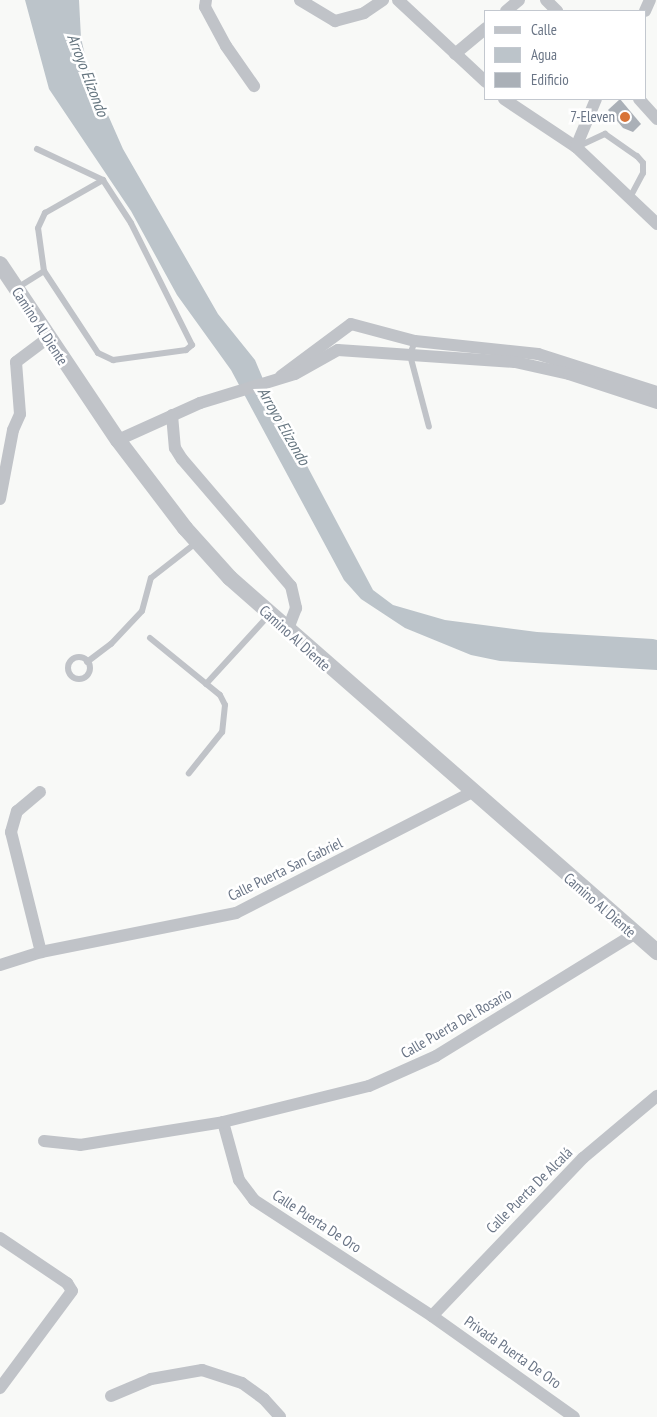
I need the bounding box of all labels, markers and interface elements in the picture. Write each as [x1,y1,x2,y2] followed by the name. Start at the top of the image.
[484,10,647,100] legend
[531,20,557,39] text: Calle
[63,31,113,119] water label: Arroyo Elizondo
[531,45,557,64] text: Agua
[531,70,569,89] text: Edificio
[570,108,615,126] place label: 7-Eleven
[619,111,631,123] marker: 7-Eleven
[8,283,72,369] street label: Camino Al Diente
[254,384,314,468] water label: Arroyo Elizondo
[256,601,334,675] street label: Camino Al Diente
[225,834,345,904] street label: Calle Puerta San Gabriel
[560,869,640,941] street label: Camino Al Diente
[398,984,514,1062] street label: Calle Puerta Del Rosario
[482,1143,576,1237] street label: Calle Puerta De Alcalá
[269,1186,365,1256] street label: Calle Puerta De Oro
[461,1312,565,1392] street label: Privada Puerta De Oro

